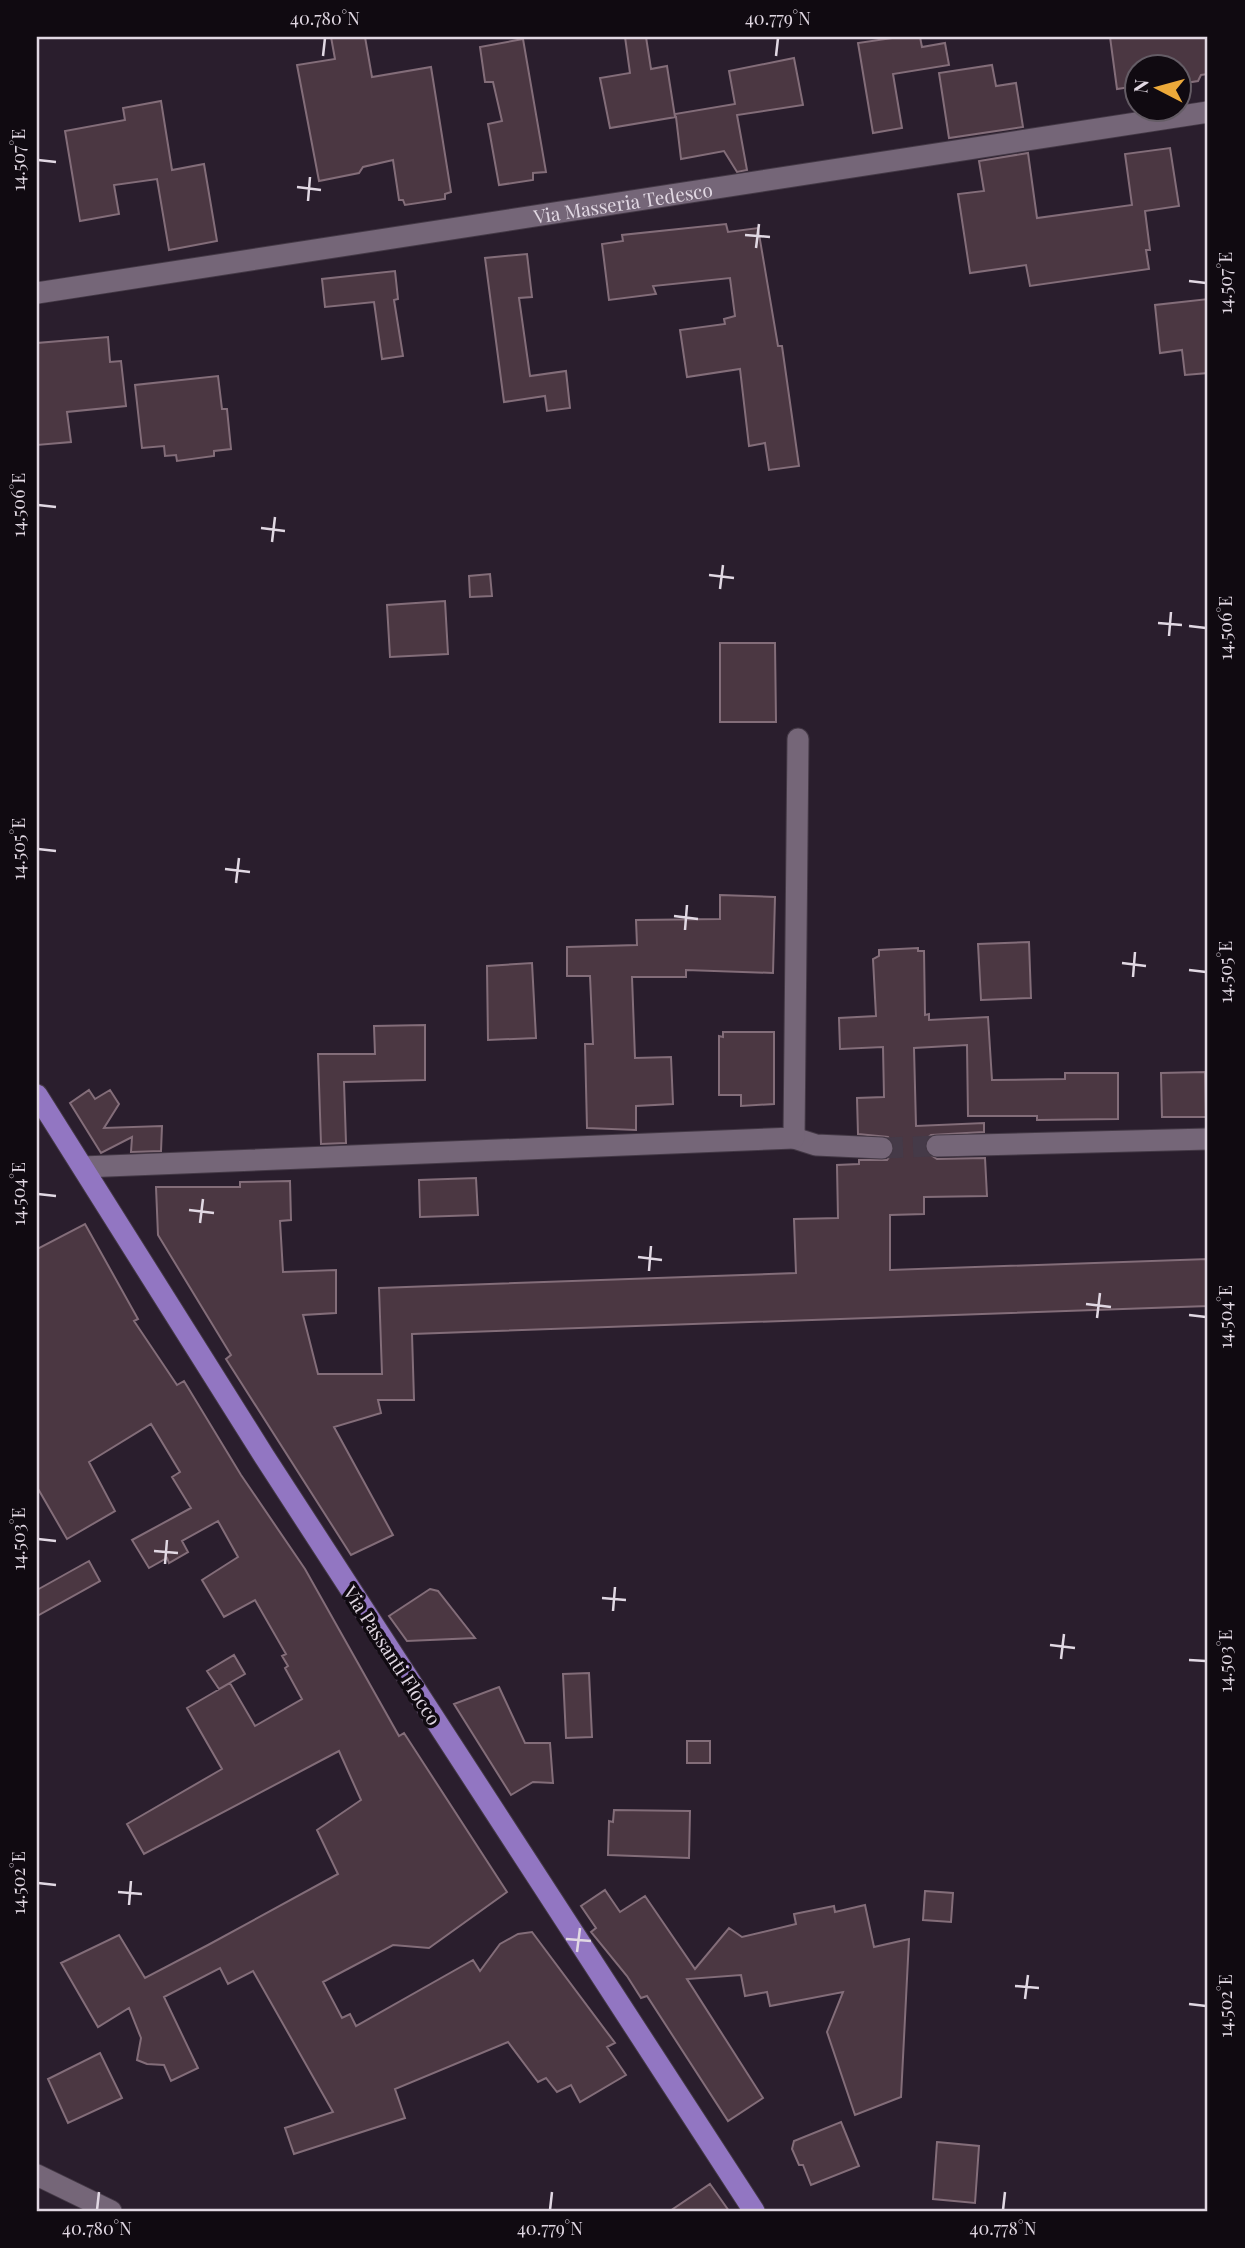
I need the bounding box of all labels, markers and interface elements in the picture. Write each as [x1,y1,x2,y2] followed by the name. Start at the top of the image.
[290,6,360,30] text: 40.780°N
[745,6,811,30] text: 40.779°N
[1122,52,1192,122] north arrow
[1126,78,1154,94] text: N
[6,129,30,191] text: 14.507°E
[531,176,714,229] street label: Via Masseria Tedesco
[1213,252,1237,314] text: 14.507°E
[6,473,30,537] text: 14.506°E
[1213,596,1237,660] text: 14.506°E
[6,818,30,880] text: 14.505°E
[1213,941,1237,1003] text: 14.505°E
[6,1162,30,1226] text: 14.504°E
[1213,1285,1237,1349] text: 14.504°E
[6,1507,30,1570] text: 14.503°E
[338,1579,448,1730] street label: Via Passanti Flocco
[1213,1629,1237,1692] text: 14.503°E
[6,1851,30,1915] text: 14.502°E
[1213,1974,1237,2038] text: 14.502°E
[62,2216,132,2240] text: 40.780°N
[517,2216,583,2240] text: 40.779°N
[970,2216,1037,2240] text: 40.778°N

